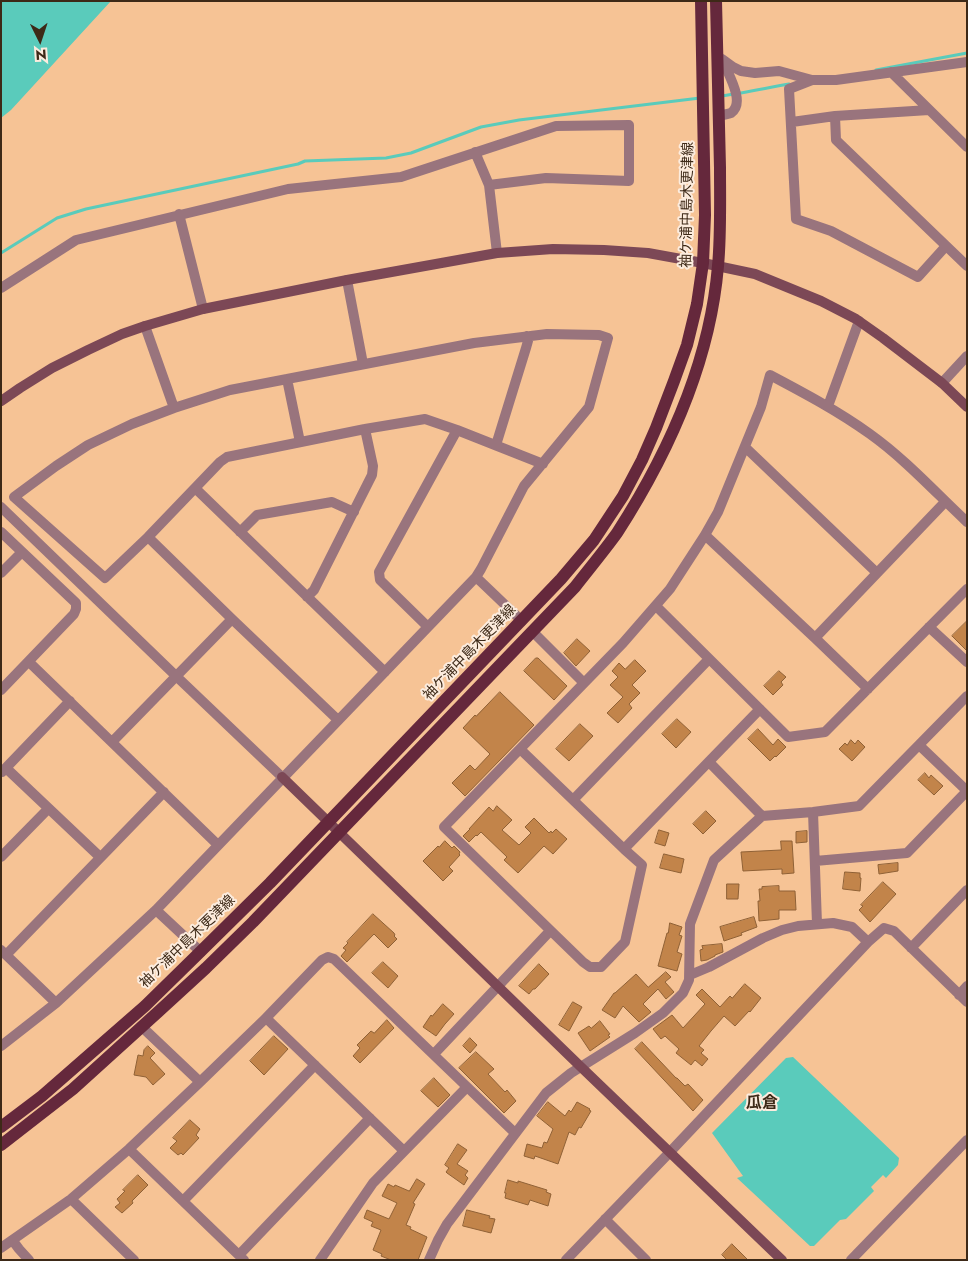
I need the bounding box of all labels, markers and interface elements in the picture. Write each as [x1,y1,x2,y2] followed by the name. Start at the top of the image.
[15,15,65,65] north arrow
[35,45,47,65] text: N
[679,142,697,268] street label: 袖ケ浦中島木更津線
[420,602,520,704] street label: 袖ケ浦中島木更津線
[137,892,239,992] street label: 袖ケ浦中島木更津線
[746,1094,778,1114] district label: 瓜倉

